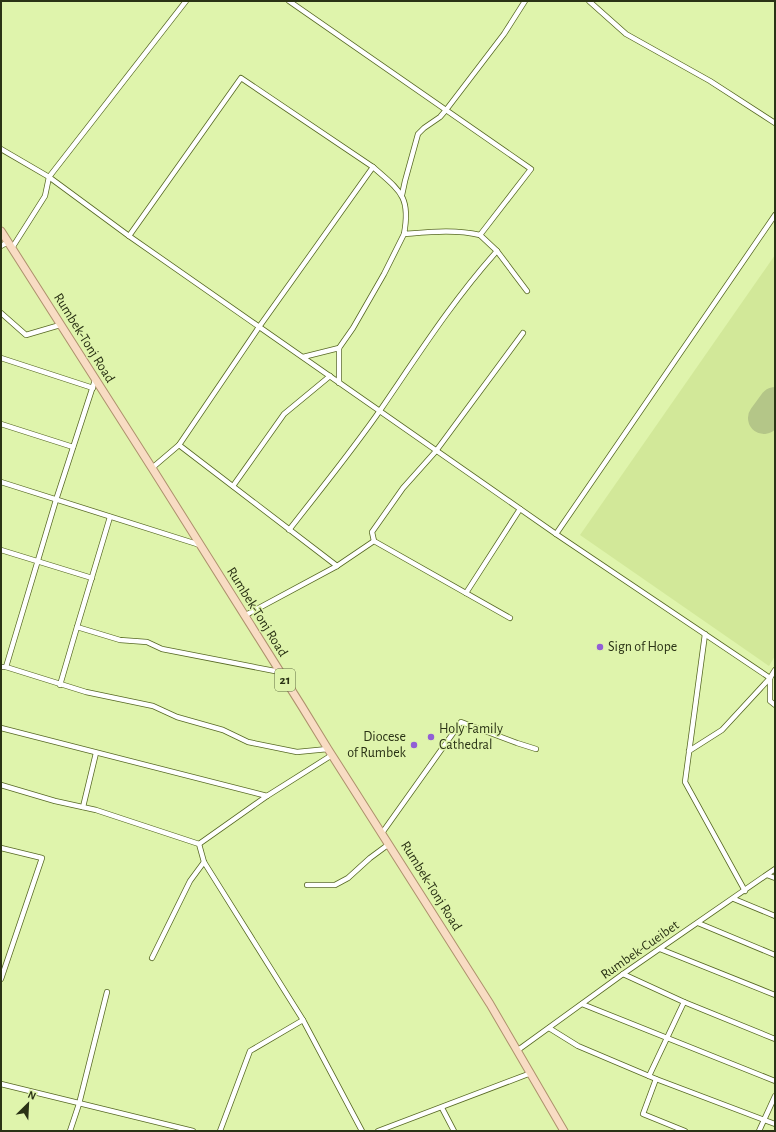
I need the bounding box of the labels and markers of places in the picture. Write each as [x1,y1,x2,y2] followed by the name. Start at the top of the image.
[608,640,677,654] place label: Sign of Hope
[595,642,605,652] marker: Sign of Hope
[439,722,503,752] place label: Holy Family Cathedral
[347,730,407,760] place label: Diocese of Rumbek
[426,732,436,742] marker: Holy Family Cathedral
[409,740,419,750] marker: Diocese of Rumbek

